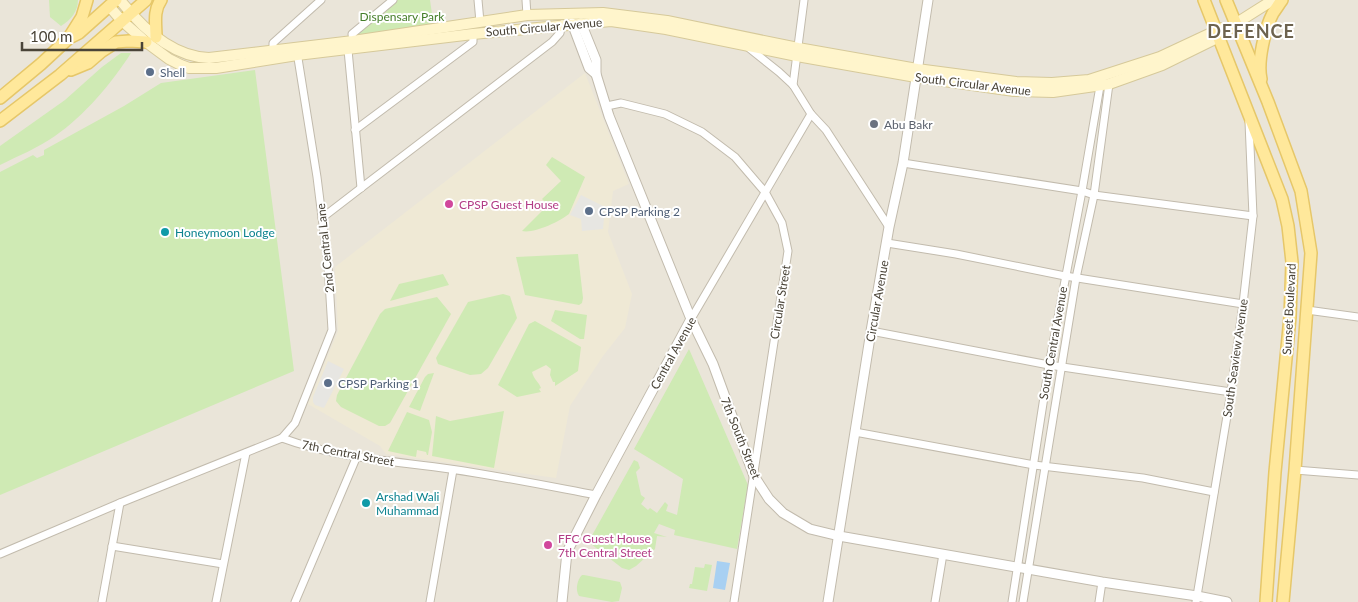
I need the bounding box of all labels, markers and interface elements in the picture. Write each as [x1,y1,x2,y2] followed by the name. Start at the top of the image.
[360,9,445,24] park label: Dispensary Park
[485,14,603,40] street label: South Circular Avenue
[22,20,142,52] scale bar
[1207,20,1295,42] district label: DEFENCE
[30,27,72,45] text: 100 m
[160,65,185,80] place label: Shell
[144,66,156,78] marker: Shell
[914,69,1032,99] street label: South Circular Avenue
[884,117,933,132] place label: Abu Bakr
[868,118,880,130] marker: Abu Bakr
[459,197,559,212] place label: CPSP Guest House
[443,198,455,210] marker: CPSP Guest House
[313,203,337,293] street label: 2nd Central Lane
[599,204,680,219] place label: CPSP Parking 2
[583,205,595,217] marker: CPSP Parking 2
[175,225,275,240] place label: Honeymoon Lodge
[159,226,171,238] marker: Honeymoon Lodge
[862,259,892,343] street label: Circular Avenue
[767,263,793,340] street label: Circular Street
[1279,263,1299,355] street label: Sunset Boulevard
[1036,285,1070,401] street label: South Central Avenue
[1219,298,1251,418] street label: South Seaview Avenue
[647,314,699,392] street label: Central Avenue
[338,376,419,391] place label: CPSP Parking 1
[322,377,334,389] marker: CPSP Parking 1
[718,395,764,482] street label: 7th South Street
[300,437,396,469] street label: 7th Central Street
[376,489,439,518] place label: Arshad Wali Muhammad
[360,497,372,509] marker: Arshad Wali Muhammad
[558,531,653,560] place label: FFC Guest House 7th Central Street
[542,539,554,551] marker: FFC Guest House 7th Central Street

